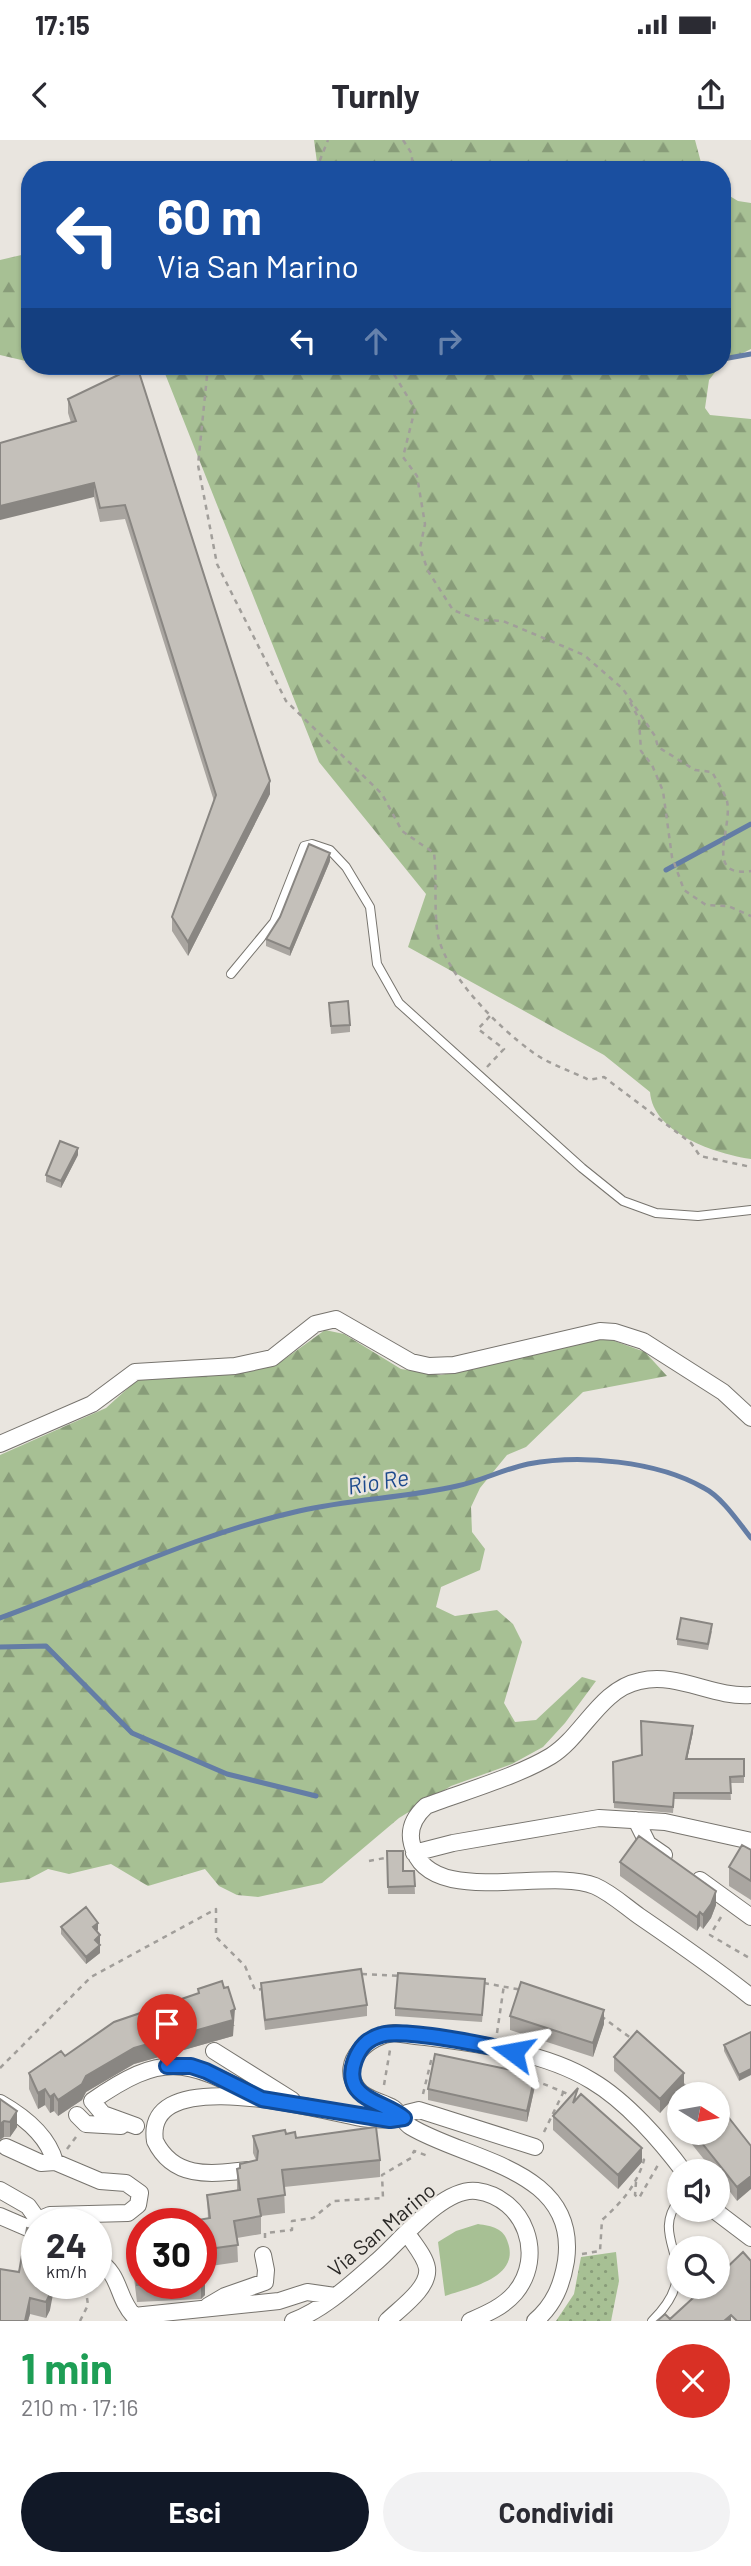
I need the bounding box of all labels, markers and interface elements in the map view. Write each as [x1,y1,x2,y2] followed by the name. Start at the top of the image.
[35,9,90,40] text: 17:15
[21,76,59,114] icon: back
[331,76,420,114] text: Turnly
[692,76,730,114] icon: share
[157,186,262,245] text: 60 m
[42,189,133,280] icon: left
[157,246,359,284] text: Via San Marino
[284,322,322,360] icon: left
[357,322,395,360] icon: ahead
[430,322,468,360] icon: right
[345,1462,411,1500] water label: Rio Re
[137,1994,197,2066] pin
[148,2005,186,2043] icon: arrive
[476,2015,550,2089] position arrow
[667,2082,730,2146] north arrow
[667,2082,730,2299] map controls
[667,2159,730,2222] button: sound
[322,2177,440,2281] street label: Via San Marino
[126,2208,217,2299] speed limit sign: 30
[46,2223,87,2265] text: 24
[667,2236,730,2299] button: search
[46,2260,87,2282] text: km/h
[21,2342,113,2392] text: 1 min
[656,2344,730,2418] button: close
[21,2393,138,2421] text: 210 m · 17:16
[21,2472,369,2552] button: Esci
[383,2472,730,2552] button: Condividi

